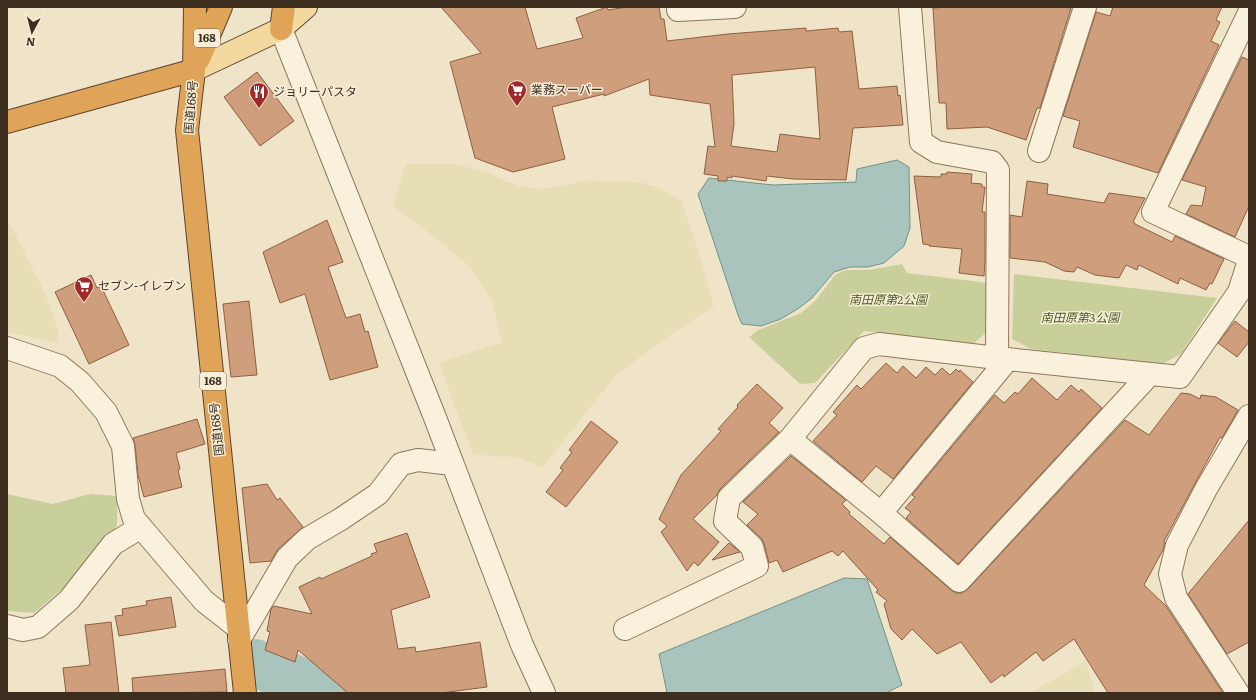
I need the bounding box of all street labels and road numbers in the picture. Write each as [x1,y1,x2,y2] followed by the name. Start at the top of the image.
[194,29,220,47] road number: 168
[179,79,201,135] street label: 国道168号
[200,372,226,390] road number: 168
[204,401,228,457] street label: 国道168号

